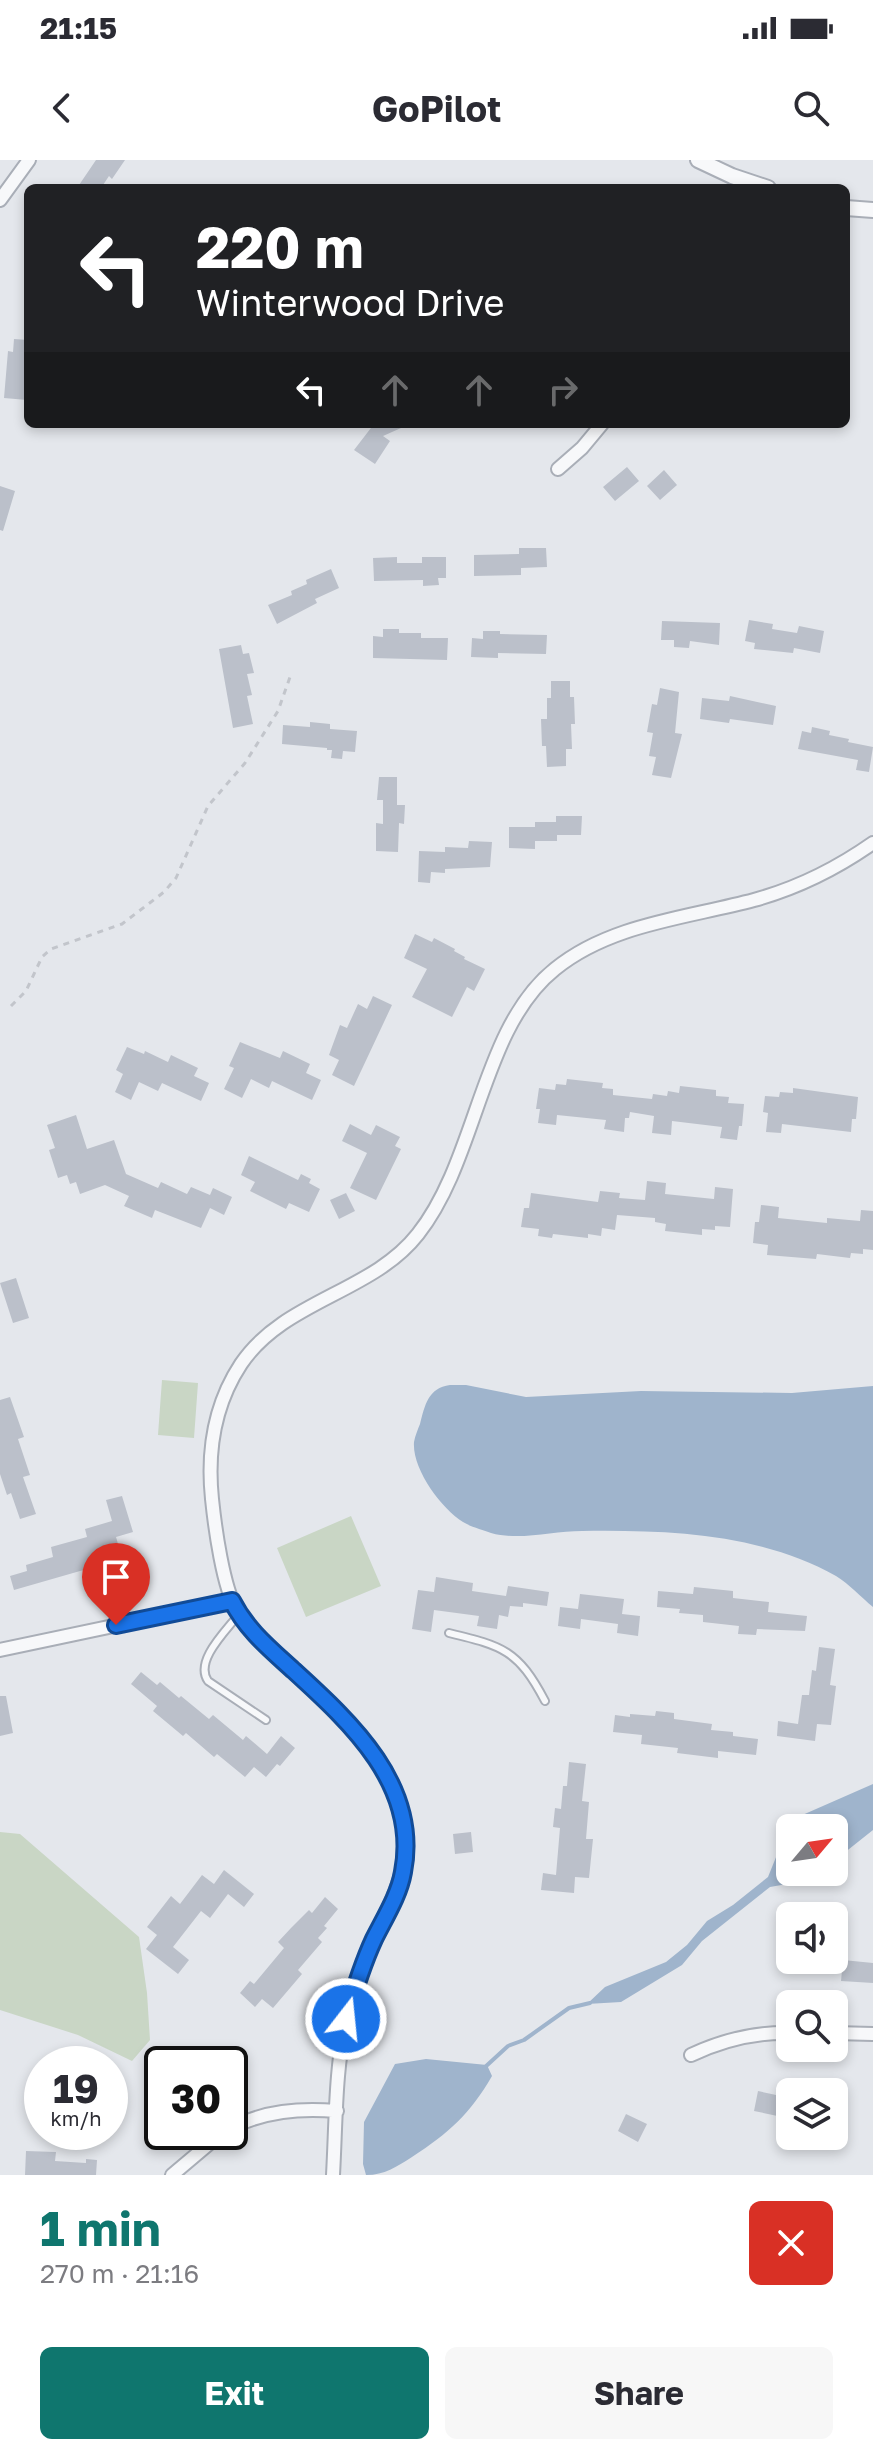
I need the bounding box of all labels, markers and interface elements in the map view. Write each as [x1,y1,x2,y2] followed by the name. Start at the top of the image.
[40,10,117,46] text: 21:15
[40,86,84,130] icon: back
[789,86,833,130] icon: search
[372,87,501,130] text: GoPilot
[196,213,364,280] text: 220 m
[64,216,168,320] icon: left
[196,281,504,324] text: Winterwood Drive
[289,368,333,412] icon: left
[373,368,417,412] icon: ahead
[457,368,501,412] icon: ahead
[541,368,585,412] icon: right
[82,1543,150,1625] pin
[94,1555,138,1599] icon: arrive
[776,1814,848,1886] north arrow
[776,1814,848,2150] map controls
[776,1902,848,1974] button: sound
[304,1977,388,2061] position arrow
[776,1990,848,2062] button: search
[144,2046,248,2150] speed limit sign: 30
[53,2064,99,2112] text: 19
[776,2078,848,2150] button: layers
[51,2106,101,2130] text: km/h
[40,2199,161,2257] text: 1 min
[749,2201,833,2285] button: close
[40,2258,199,2289] text: 270 m · 21:16
[40,2347,429,2439] button: Exit
[445,2347,833,2439] button: Share

